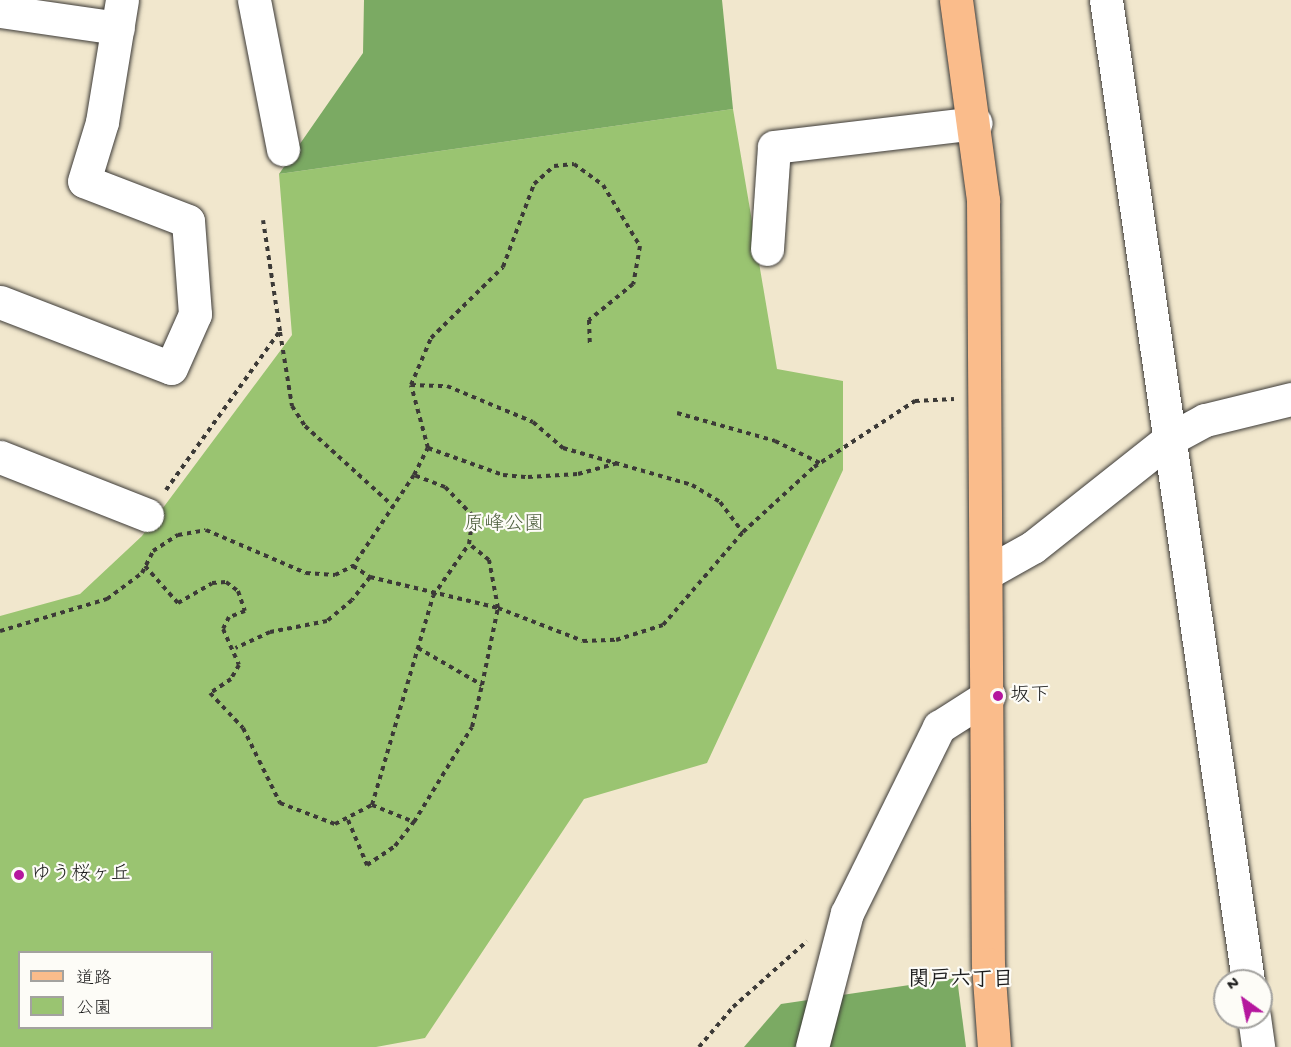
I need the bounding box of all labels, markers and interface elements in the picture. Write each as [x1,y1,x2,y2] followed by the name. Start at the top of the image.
[464,513,544,537] park label: 原峰公園
[1010,684,1050,708] place label: 坂下
[991,689,1005,703] marker: 坂下
[31,863,131,887] place label: ゆう桜ヶ丘
[12,868,26,882] marker: ゆう桜ヶ丘
[18,951,213,1029] legend
[76,969,112,990] text: 道路
[909,969,1013,995] district label: 関戸六丁目
[1213,969,1273,1029] north arrow
[1224,974,1244,996] text: N
[76,999,112,1020] text: 公園

